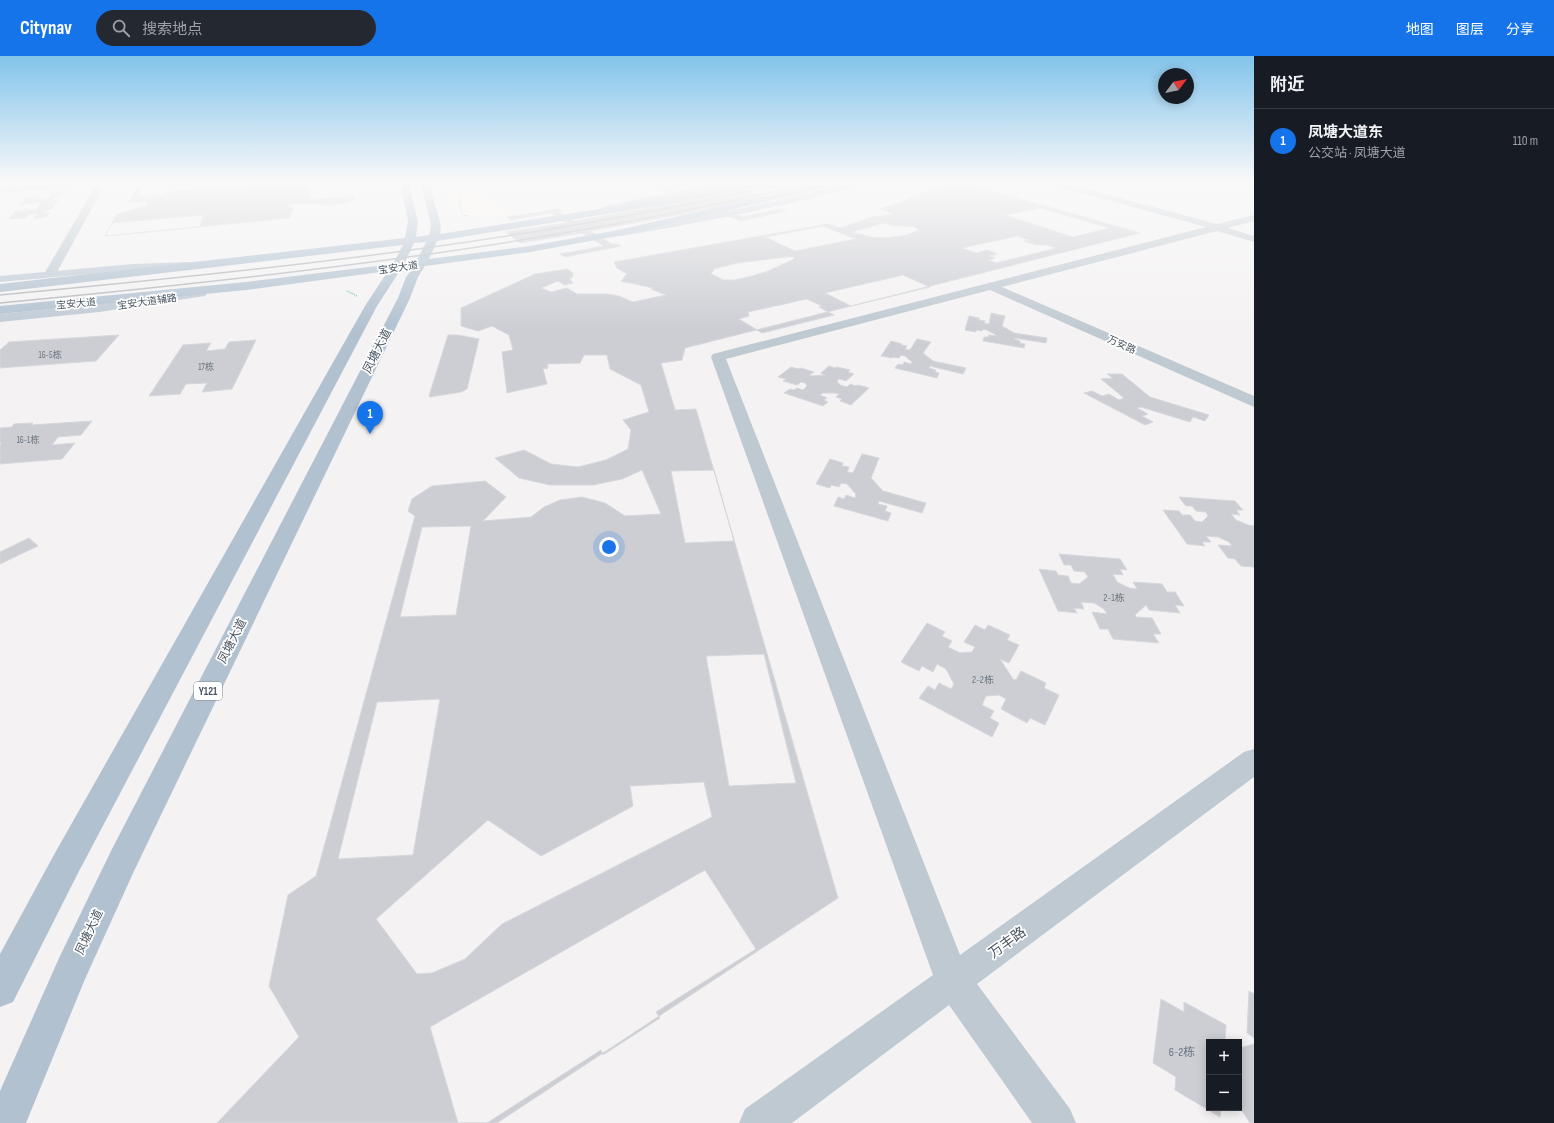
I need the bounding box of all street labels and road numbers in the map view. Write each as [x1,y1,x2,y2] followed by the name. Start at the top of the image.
[377,259,419,277] street label: 宝安大道
[117,292,178,312] street label: 宝安大道辅路
[56,296,97,312] street label: 宝安大道
[360,326,395,376] street label: 凤塘大道
[1105,333,1138,356] street label: 万安路
[215,616,250,666] street label: 凤塘大道
[194,682,222,700] road number: Y121
[73,907,106,957] street label: 凤塘大道
[985,923,1029,962] street label: 万丰路

